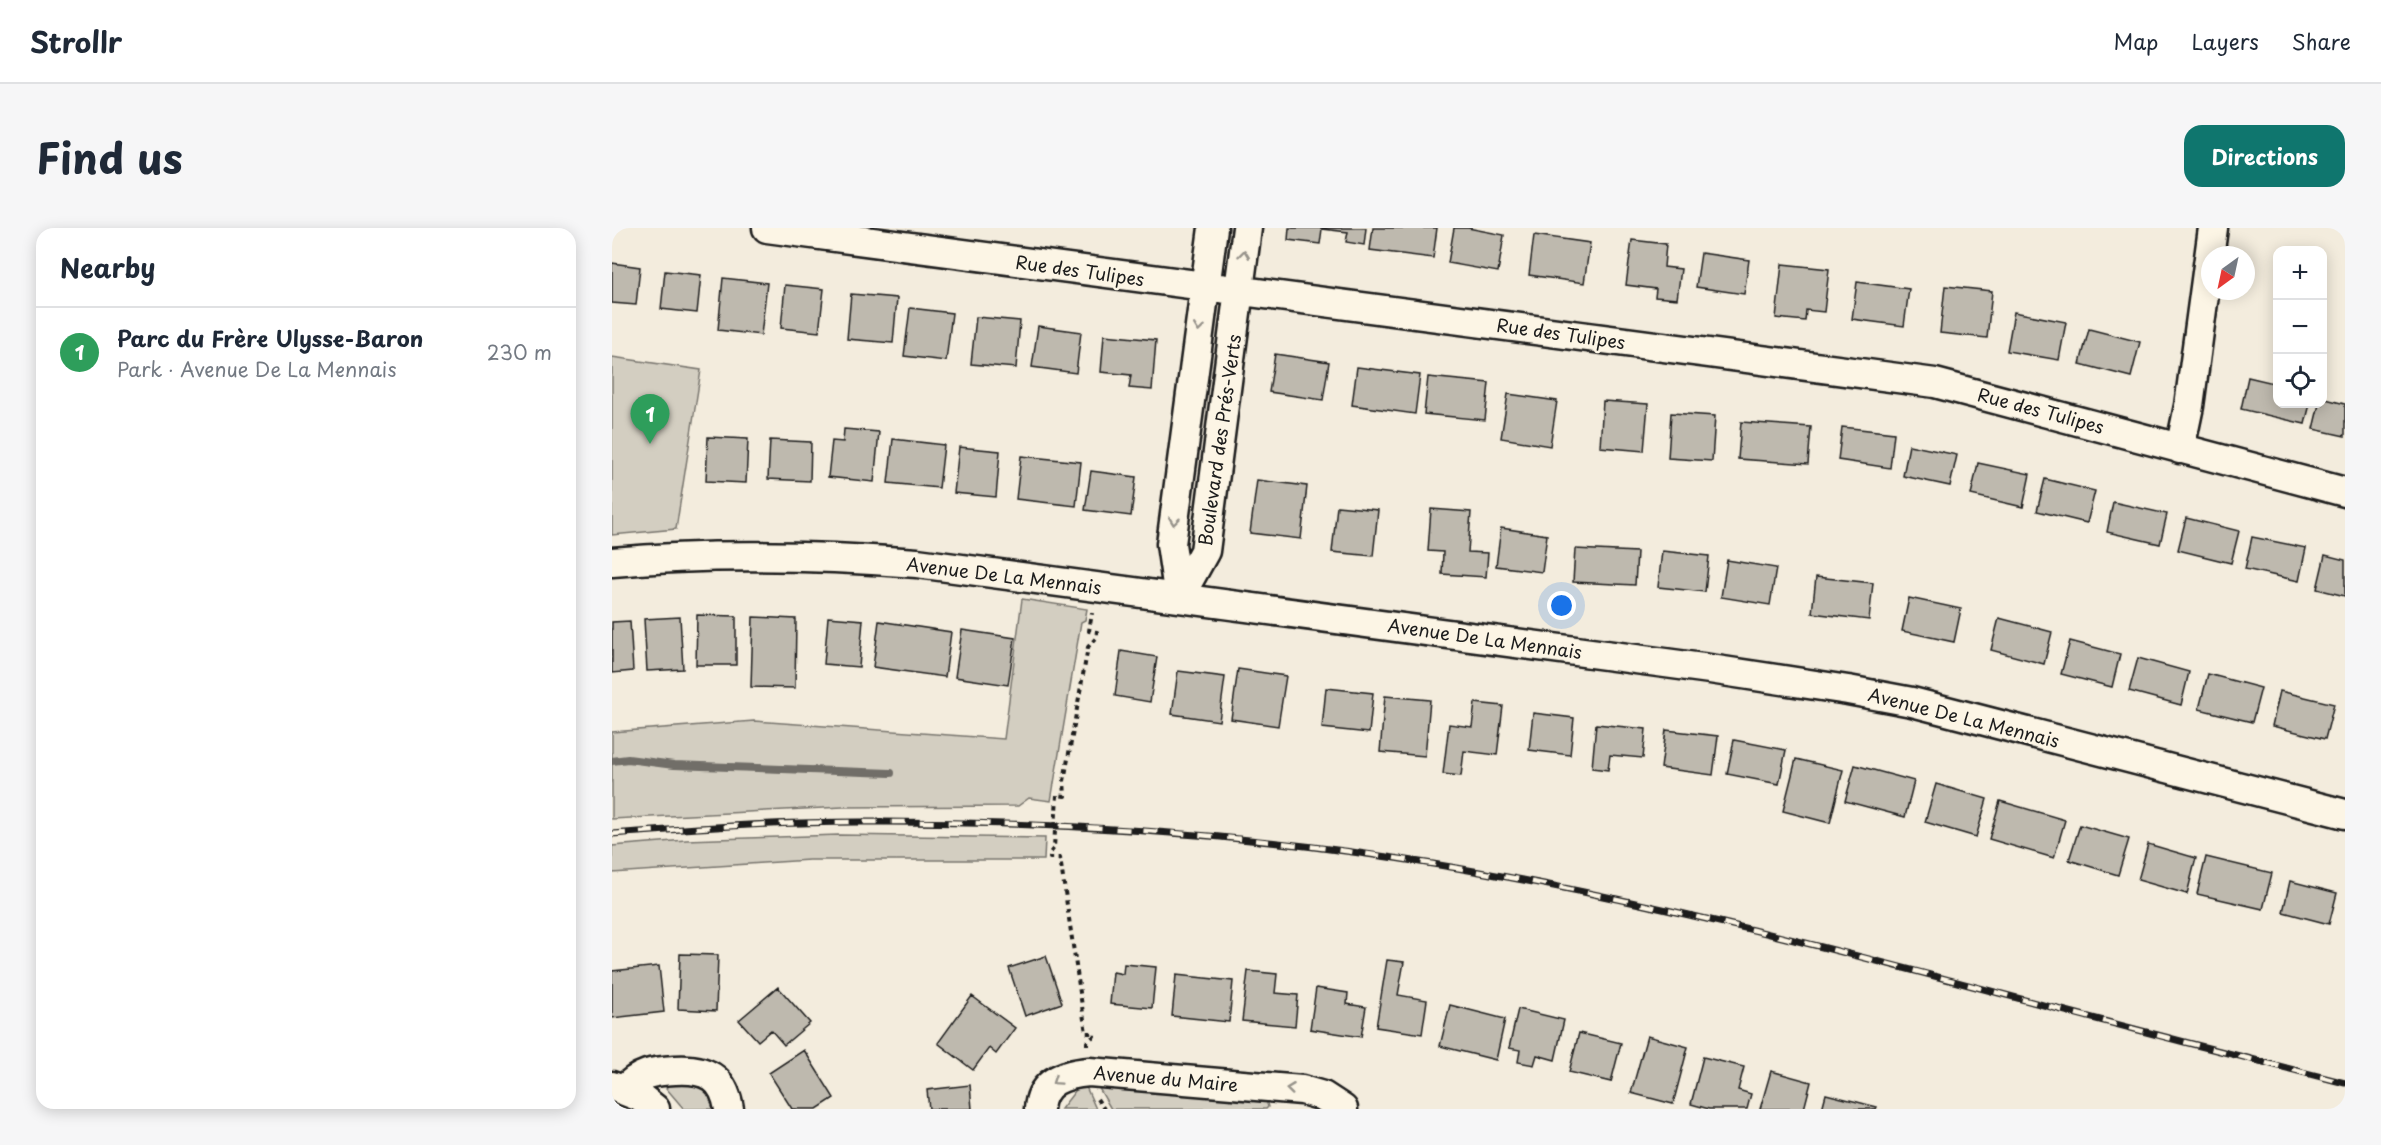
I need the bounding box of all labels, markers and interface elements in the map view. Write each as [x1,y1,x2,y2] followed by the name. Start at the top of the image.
[30,20,122,63] text: Strollr
[2114,25,2158,57] text: Map
[2191,25,2259,57] text: Layers
[2292,25,2351,57] text: Share
[36,125,183,188] text: Find us
[2184,125,2345,187] button: Directions
[2201,246,2255,300] north arrow
[2273,246,2327,408] map controls
[2273,246,2327,300] button: +
[60,248,155,287] text: Nearby
[1014,248,1146,292] street label: Rue des Tulipes
[1237,250,1250,259] one-way arrow
[2273,300,2327,354] button: −
[1495,311,1627,355] street label: Rue des Tulipes
[117,321,423,354] text: Parc du Frère Ulysse-Baron
[1194,323,1206,332] one-way arrow
[1191,333,1247,547] street label: Boulevard des Prés-Verts
[75,337,84,367] text: 1
[487,337,552,367] text: 230 m
[117,354,397,384] text: Park · Avenue De La Mennais
[2273,354,2327,408] button: locate
[1975,380,2107,440] street label: Rue des Tulipes
[630,394,669,444] pin: 1
[1168,516,1181,526] one-way arrow
[905,550,1103,600] street label: Avenue De La Mennais
[1547,591,1576,620] your location
[1386,611,1584,665] street label: Avenue De La Mennais
[1866,680,2062,754] street label: Avenue De La Mennais
[1093,1058,1240,1098] street label: Avenue du Maire
[1051,1074,1062,1085] one-way arrow
[1285,1083,1294,1096] one-way arrow

